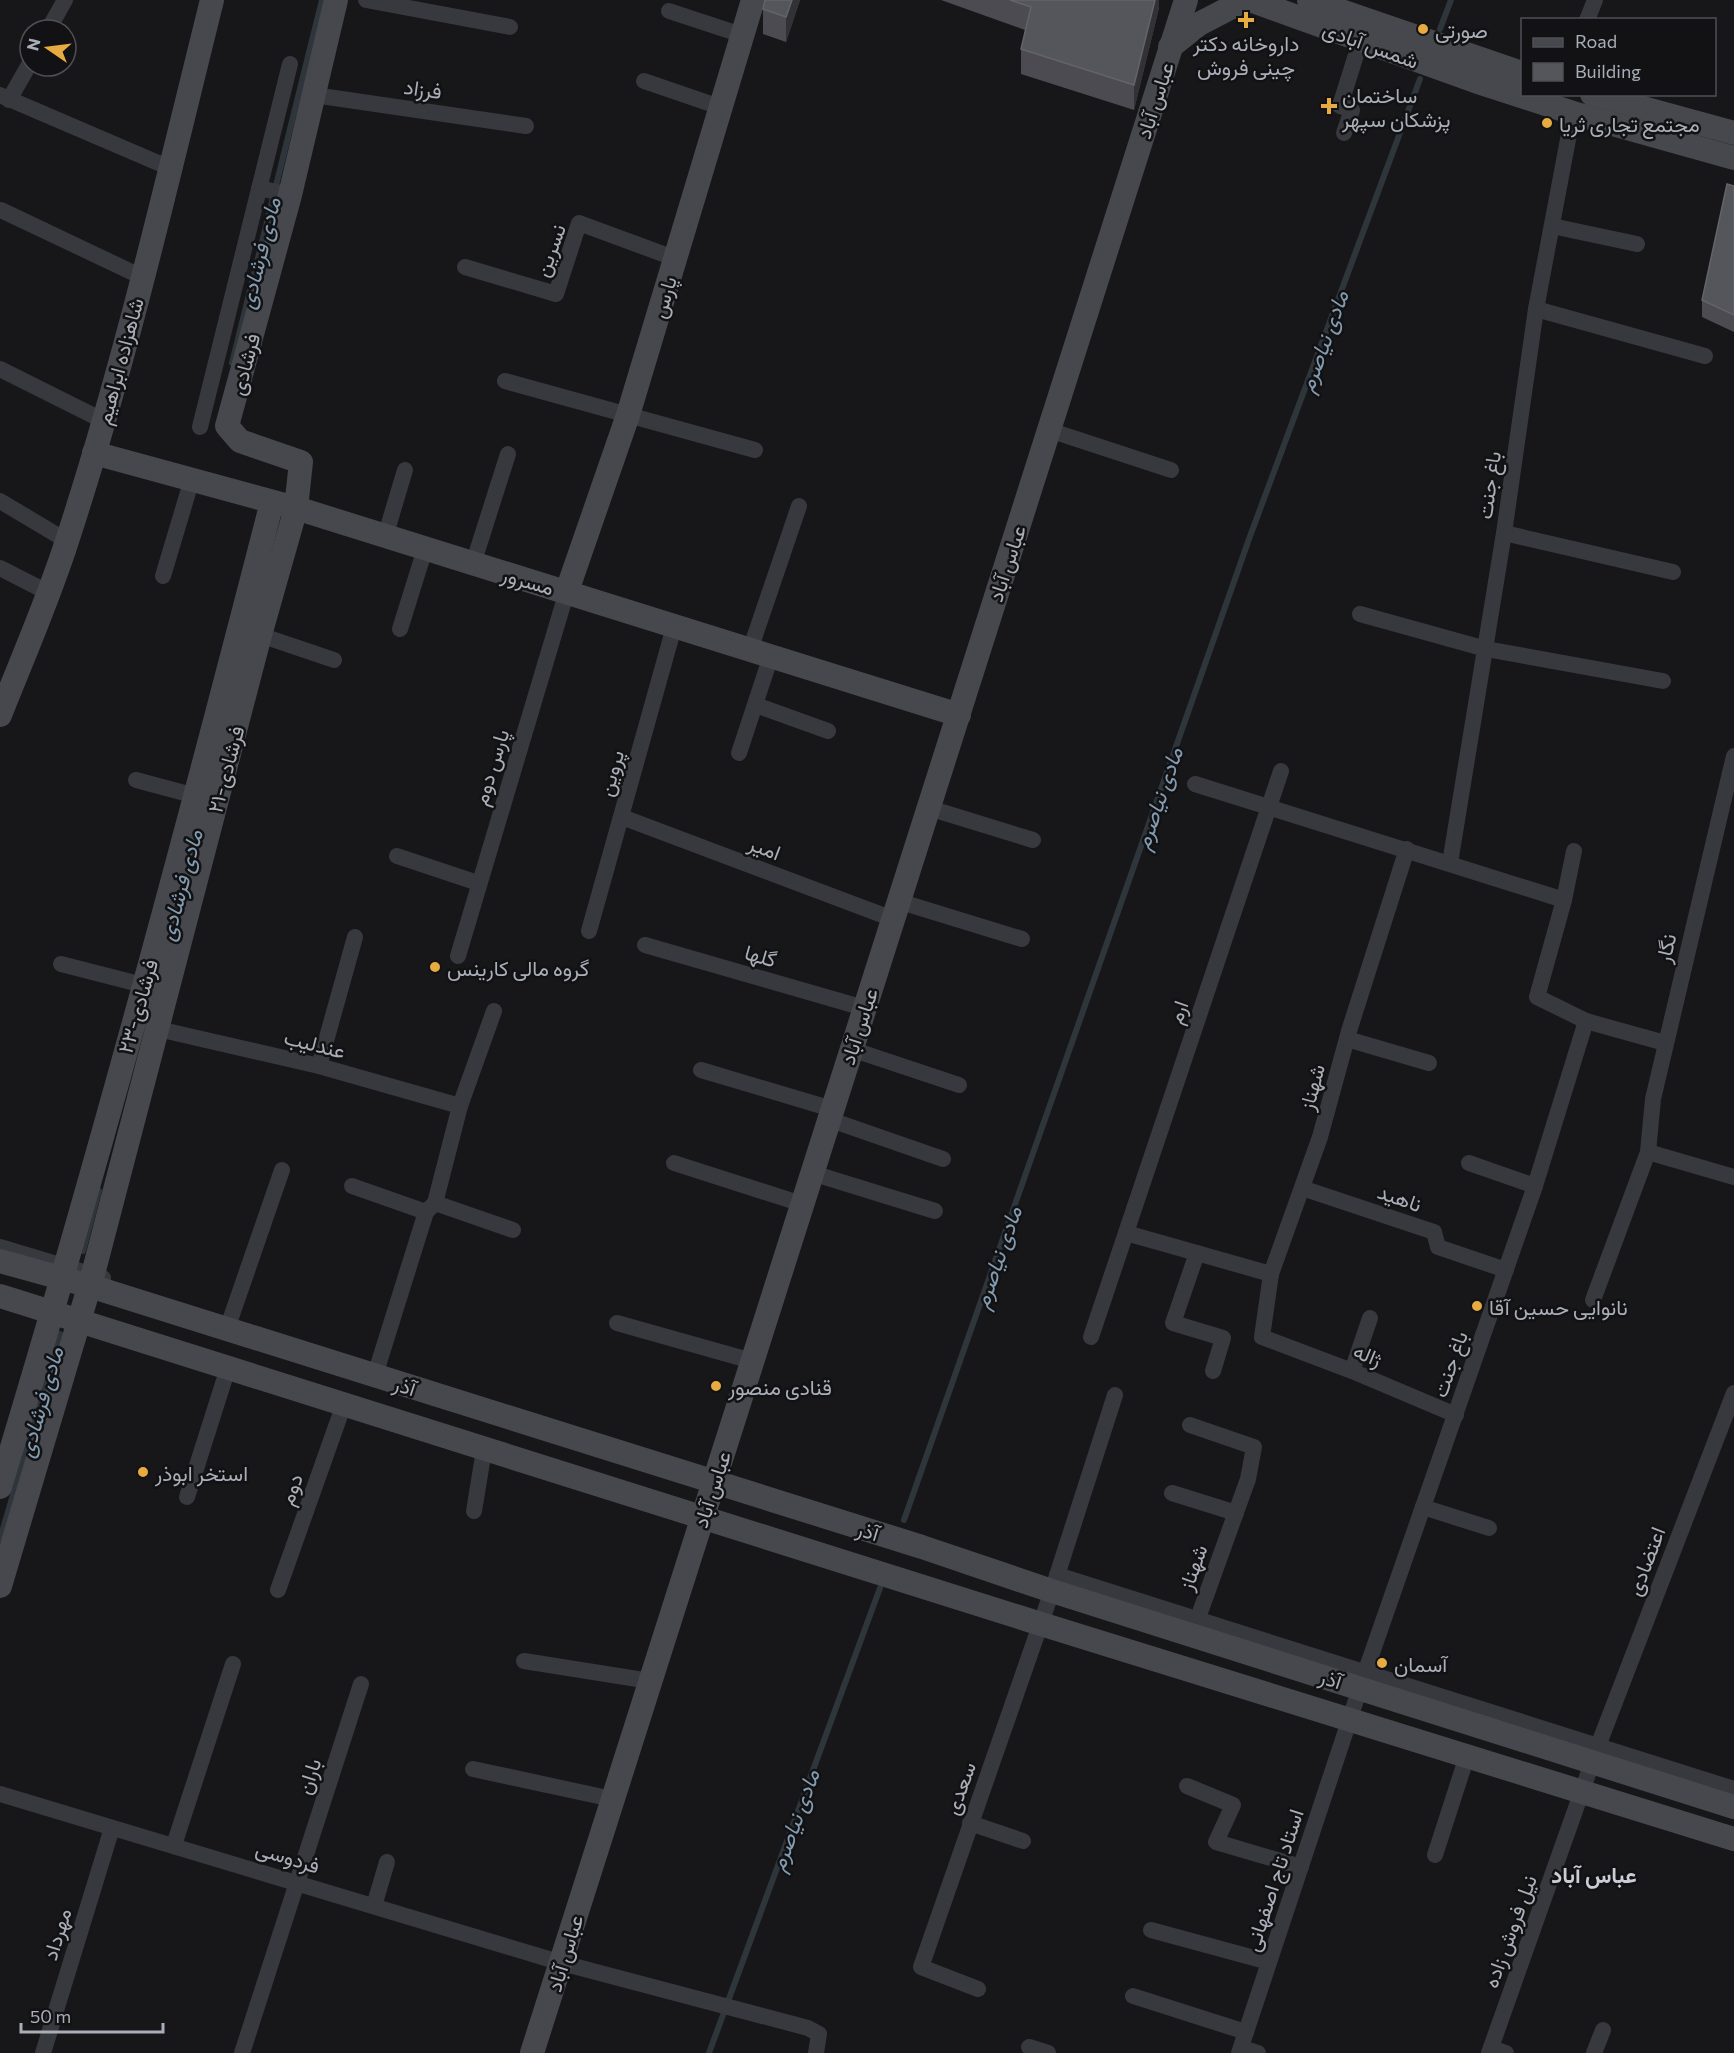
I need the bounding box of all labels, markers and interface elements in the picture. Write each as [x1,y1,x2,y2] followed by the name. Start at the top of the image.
[1239,13,1253,27] marker: داروخانه دکتر چینی فروش
[1319,15,1422,74] street label: شمس آبادی
[1435,17,1488,44] place label: صورتی
[18,18,78,78] north arrow
[1521,18,1716,96] legend
[1416,22,1430,36] marker: صورتی
[1192,30,1299,82] place label: داروخانه دکتر چینی فروش
[1575,30,1617,52] text: Road
[22,36,44,52] text: N
[1130,58,1179,142] street label: عباس آباد
[1575,60,1641,82] text: Building
[402,73,444,105] street label: فرزاد
[1341,82,1451,134] place label: ساختمان پزشکان سپهر
[1320,97,1338,115] marker: ساختمان پزشکان سپهر
[1559,111,1700,139] place label: مجتمع تجاری ثریا
[1540,116,1554,130] marker: مجتمع تجاری ثریا
[232,194,287,312] water label: مادی فرشادی
[528,220,572,280] street label: نسرین
[645,273,684,322] street label: پارس
[1292,286,1356,397] water label: مادی نیاصرم
[90,295,151,428] street label: شاهزاده ابراهیم
[224,330,266,398] street label: فرشادی
[1471,449,1508,521] street label: باغ جنت
[982,521,1031,605] street label: عباس آباد
[497,560,557,601] street label: مسرور
[201,723,251,816] street label: ۲۱-فرشادی
[467,726,516,809] street label: پارس دوم
[1128,743,1190,854] water label: مادی نیاصرم
[592,747,631,800] street label: پروین
[152,826,209,944] water label: مادی فرشادی
[744,829,785,866] street label: امیر
[1649,931,1682,967] street label: نگار
[742,939,780,973] street label: گلها
[447,955,589,982] place label: گروه مالی کارینس
[112,956,164,1056] street label: ۲۳-فرشادی
[428,960,442,974] marker: گروه مالی کارینس
[834,984,883,1068] street label: عباس آباد
[1161,997,1195,1028] street label: ارم
[281,1023,348,1064] street label: عندلیب
[1293,1061,1331,1114] street label: شهناز
[1374,1178,1425,1217] street label: ناهید
[967,1202,1029,1313] water label: مادی نیاصرم
[1489,1294,1628,1321] place label: نانوایی حسین آقا
[1470,1299,1484,1313] marker: نانوایی حسین آقا
[1426,1328,1475,1401] street label: باغ جنت
[1350,1337,1386,1373] street label: ژاله
[11,1343,70,1461] water label: مادی فرشادی
[389,1369,421,1403] street label: آذر
[727,1374,832,1401] place label: قنادی منصور
[709,1379,723,1393] marker: قنادی منصور
[687,1447,736,1531] street label: عباس آباد
[154,1460,248,1487] place label: استخر ابوذر
[136,1465,150,1479] marker: استخر ابوذر
[273,1470,310,1509] street label: دوم
[852,1515,884,1548] street label: آذر
[1620,1523,1670,1599] street label: اعتضادی
[1172,1541,1214,1595] street label: شهناز
[1394,1651,1449,1677] place label: آسمان
[1375,1656,1389,1670] marker: آسمان
[1315,1662,1347,1696] street label: آذر
[290,1755,327,1798] street label: باران
[938,1758,981,1818] street label: سعدی
[763,1765,827,1876] water label: مادی نیاصرم
[1238,1806,1311,1955] street label: استاد تاج اصفهانی
[252,1834,323,1879] street label: فردوسی
[1551,1861,1637,1889] district label: عباس آباد
[1477,1871,1543,1992] street label: نیل فروش زاده
[36,1905,78,1964] street label: مهرداد
[540,1911,588,1995] street label: عباس آباد
[21,1996,164,2034] scale bar
[30,2005,71,2027] text: 50 m

